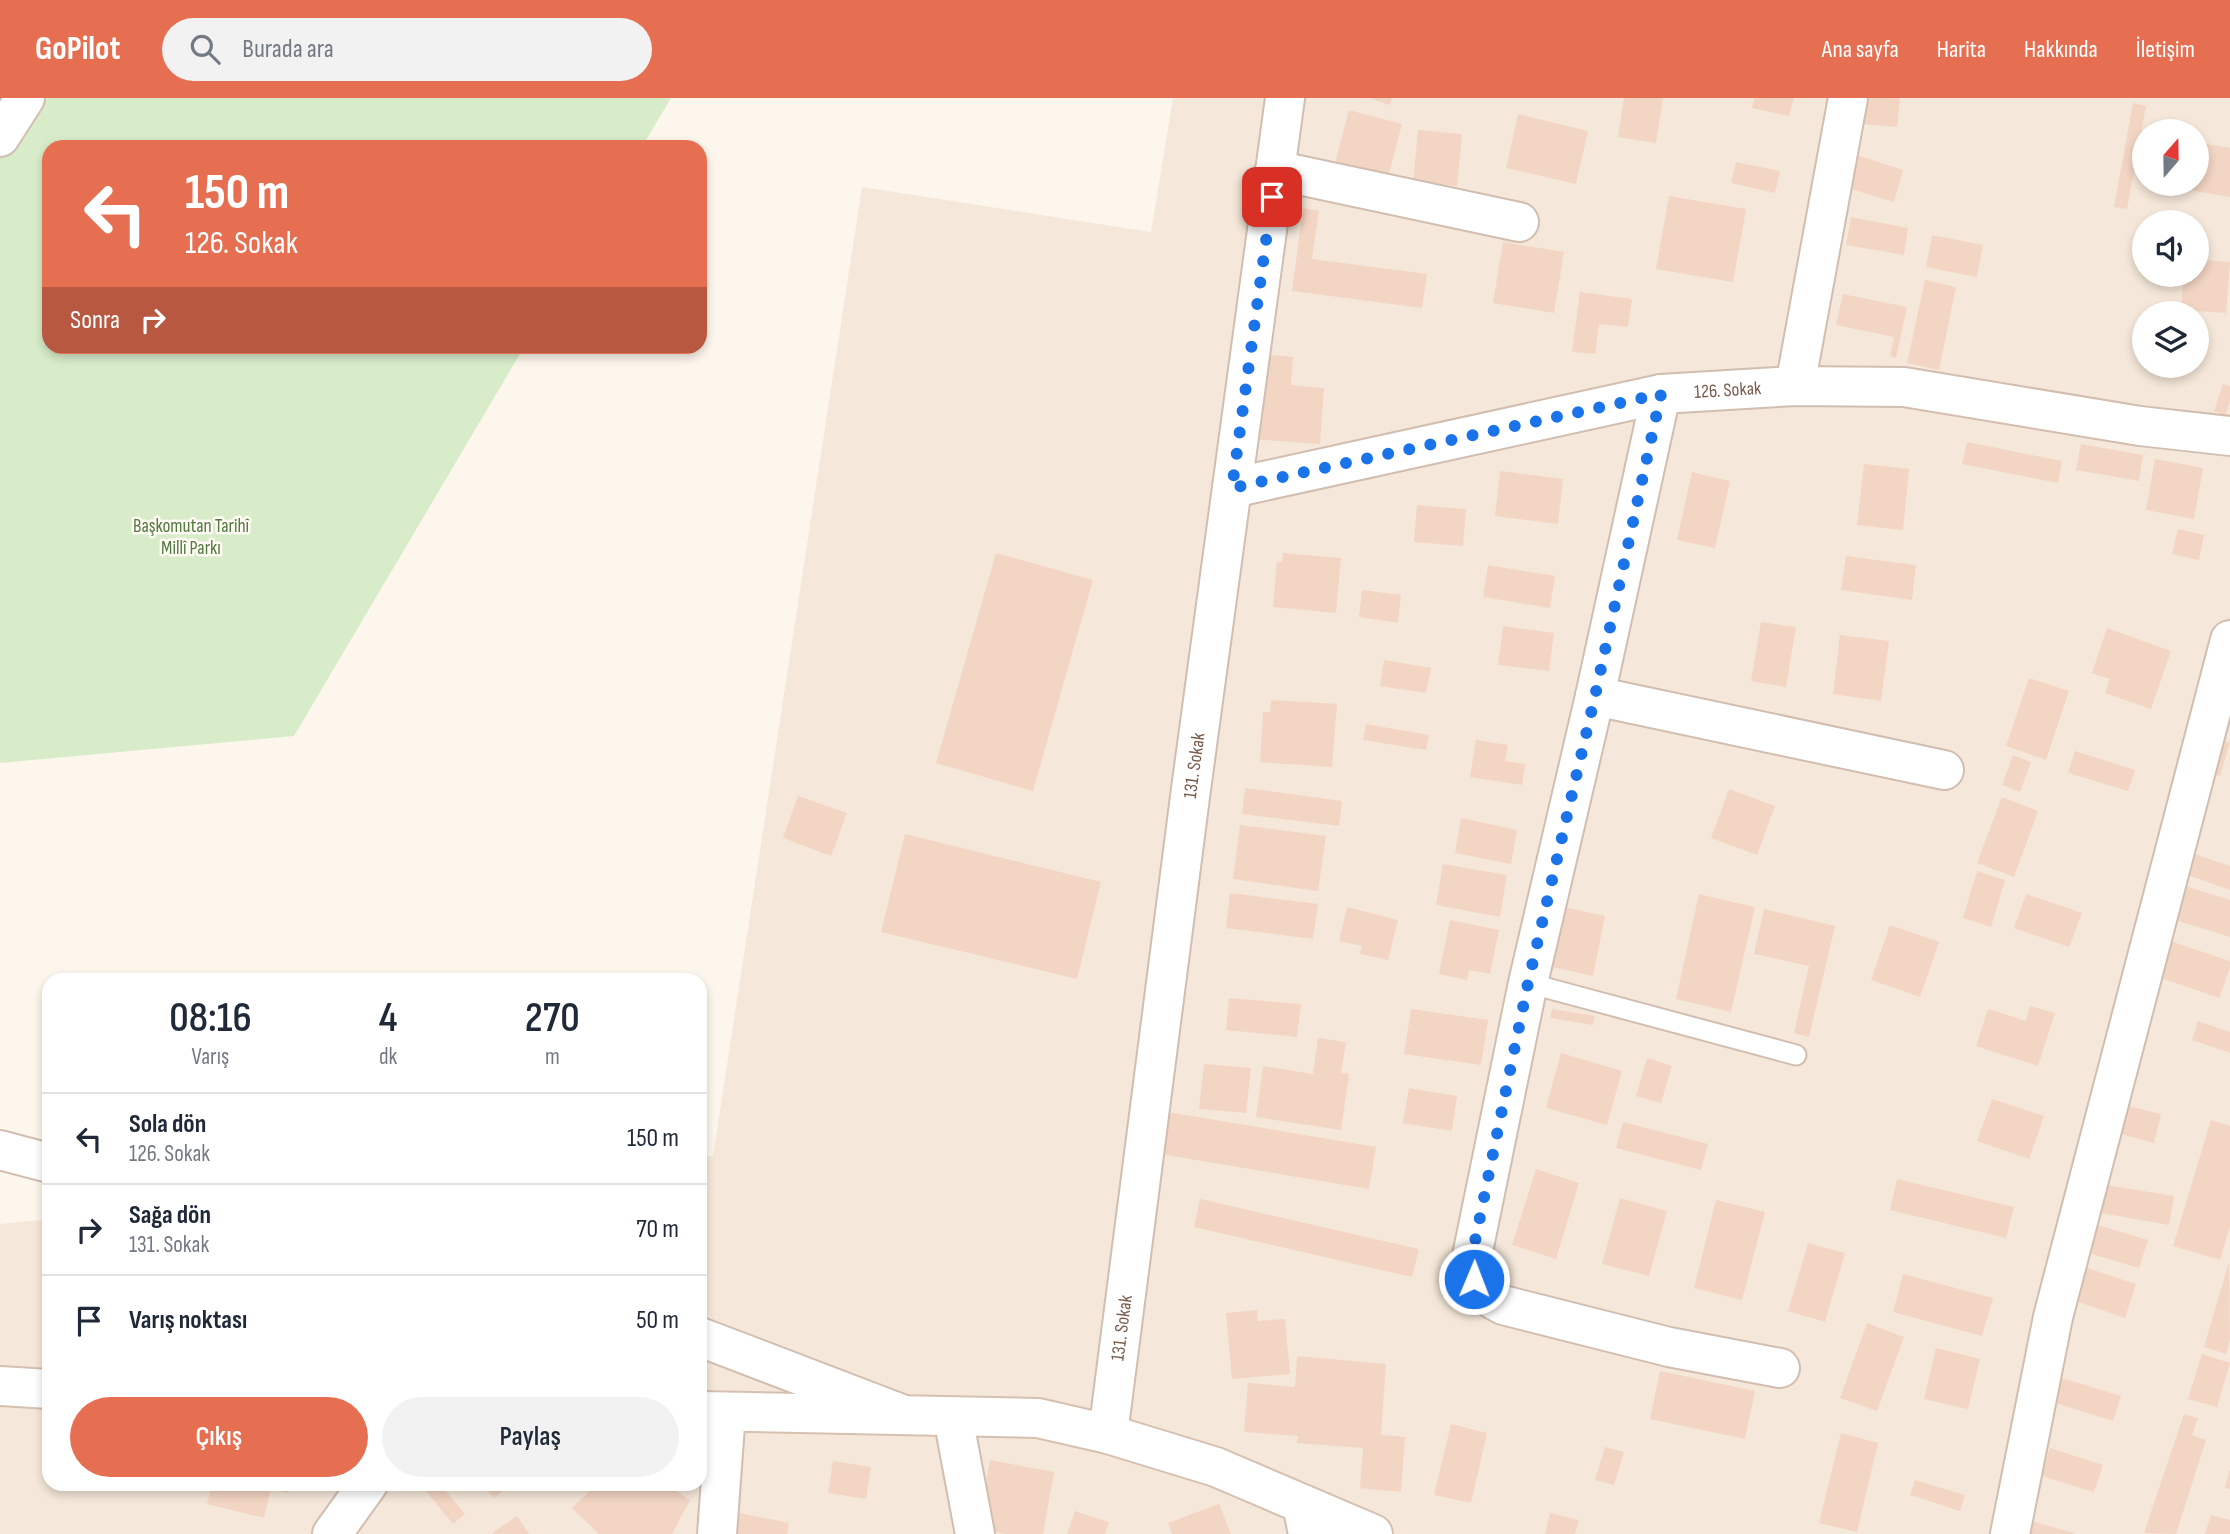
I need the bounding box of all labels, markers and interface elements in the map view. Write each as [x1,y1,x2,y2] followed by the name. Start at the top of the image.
[162,18,652,81] search box
[35,29,120,69] text: GoPilot
[186,30,224,68] icon: search
[242,34,334,65] text: Burada ara
[1822,35,1899,64] text: Ana sayfa
[1937,35,1986,64] text: Harita
[2024,35,2098,64] text: Hakkında
[2136,35,2195,64] text: İletişim
[2132,119,2208,196] north arrow
[2132,119,2209,378] map controls
[185,164,289,223] text: 150 m
[1242,167,1302,227] pin
[70,168,161,259] icon: left
[1253,178,1291,216] icon: arrive
[2132,210,2209,287] button: sound
[185,224,298,263] text: 126. Sokak
[134,301,172,339] icon: right
[2132,301,2209,378] button: layers
[70,305,120,336] text: Sonra
[1694,376,1763,403] street label: 126. Sokak
[133,515,250,560] park label: Başkomutan Tarihî Millî Parkı
[1178,730,1210,800] street label: 131. Sokak
[169,993,252,1044] text: 08:16
[379,993,398,1044] text: 4
[525,993,580,1044] text: 270
[192,1043,229,1071] text: Varış
[379,1043,397,1071] text: dk
[545,1043,560,1071] text: m
[129,1109,206,1140] text: Sola dön
[70,1120,108,1158] icon: left
[627,1123,679,1154] text: 150 m
[129,1140,210,1168] text: 126. Sokak
[129,1200,211,1231] text: Sağa dön
[70,1211,108,1249] icon: right
[636,1214,679,1245] text: 70 m
[129,1231,209,1259] text: 131. Sokak
[1437,1242,1511,1316] position arrow
[1106,1293,1137,1362] street label: 131. Sokak
[70,1302,108,1340] icon: arrive
[129,1305,247,1336] text: Varış noktası
[636,1305,679,1336] text: 50 m
[70,1397,368,1477] button: Çıkış
[382,1397,679,1477] button: Paylaş

